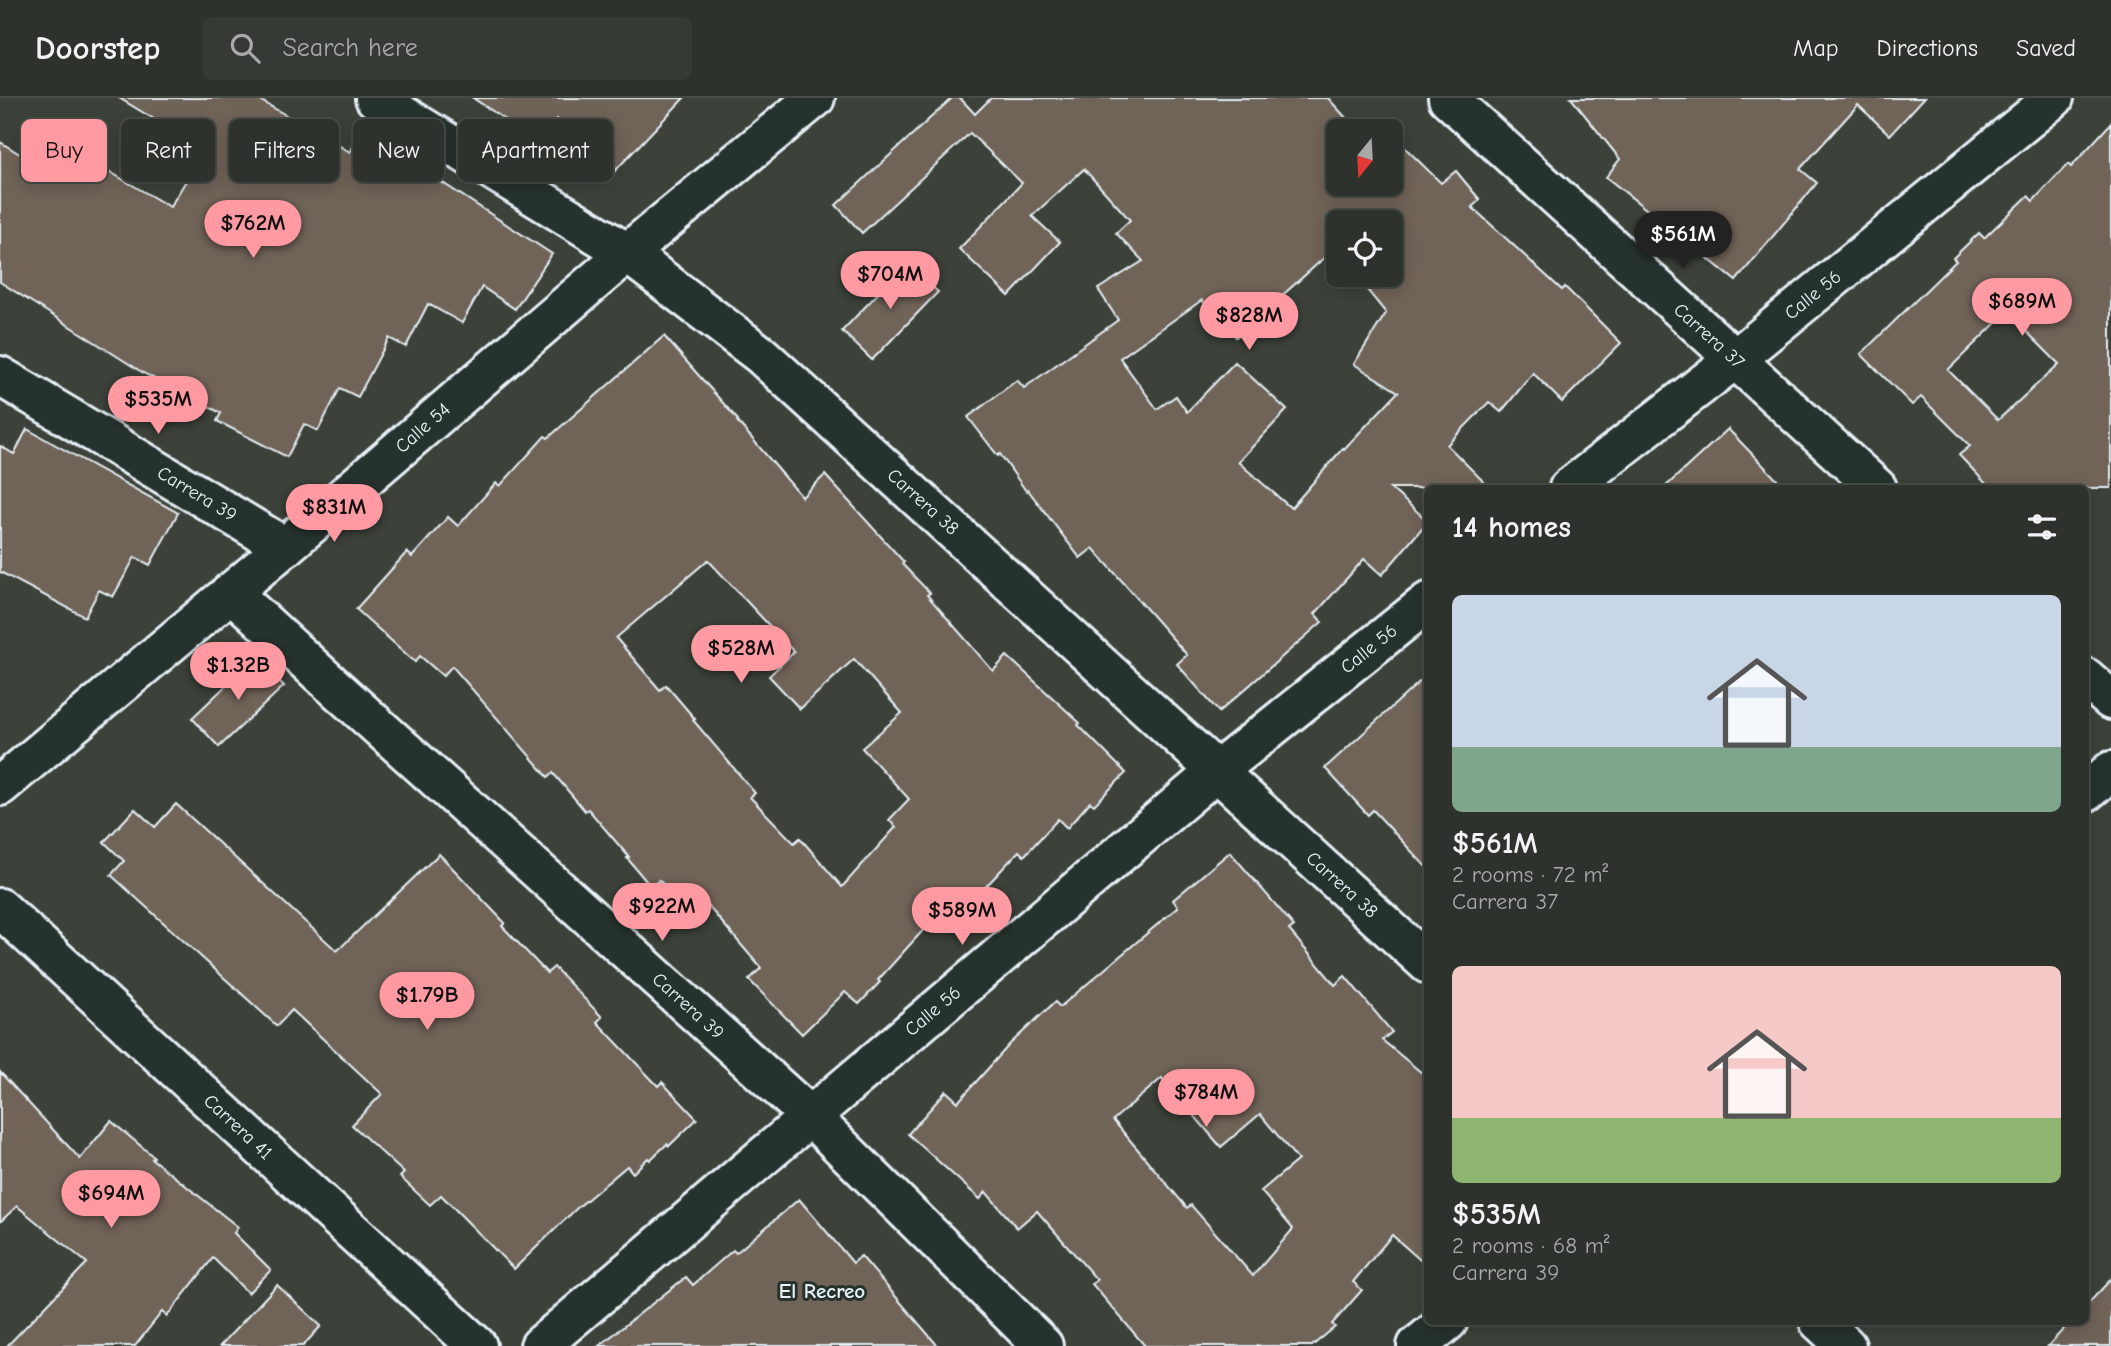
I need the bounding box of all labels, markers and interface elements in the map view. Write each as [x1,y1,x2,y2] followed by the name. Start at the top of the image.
[202,17,692,80] search box
[35,29,160,67] text: Doorstep
[226,29,264,67] icon: search
[282,33,418,63] text: Search here
[1793,34,1839,62] text: Map
[1877,34,1978,62] text: Directions
[2016,34,2076,62] text: Saved
[21,119,107,182] chip: Buy
[121,119,215,182] chip: Rent
[229,119,339,182] chip: Filters
[353,119,444,182] chip: New
[458,119,613,182] chip: Apartment
[1326,119,1404,196] north arrow
[1326,119,1403,287] map controls
[204,200,302,260] pin: $762M
[220,209,286,236] text: $762M
[1326,210,1403,287] button: locate
[1634,212,1732,271] pin: $561M
[1650,220,1716,247] text: $561M
[841,252,939,311] pin: $704M
[857,260,923,287] text: $704M
[1780,266,1846,324] street label: Calle 56
[1973,278,2071,338] pin: $689M
[1988,287,2056,314] text: $689M
[1200,292,1298,352] pin: $828M
[1669,298,1749,374] street label: Carrera 37
[1215,301,1283,328] text: $828M
[109,376,207,436] pin: $535M
[124,385,192,412] text: $535M
[391,398,455,458] street label: Calle 54
[153,462,241,526] street label: Carrera 39
[883,464,963,540] street label: Carrera 38
[285,484,383,544] pin: $831M
[302,493,366,520] text: $831M
[2023,508,2061,546] icon: filters
[1452,510,1571,545] text: 14 homes
[1336,620,1402,678] street label: Calle 56
[692,626,790,685] pin: $528M
[707,634,775,661] text: $528M
[1694,640,1820,766] icon: home
[181,642,295,702] pin: $1.32B
[206,651,270,678] text: $1.32B
[1452,826,1538,861] text: $561M
[1302,847,1382,923] street label: Carrera 38
[1452,861,1608,888] text: 2 rooms · 72 m²
[613,884,711,943] pin: $922M
[913,888,1011,947] pin: $589M
[1452,888,1558,915] text: Carrera 37
[628,892,696,919] text: $922M
[928,896,996,923] text: $589M
[648,968,728,1044] street label: Carrera 39
[370,972,484,1032] pin: $1.79B
[395,981,459,1008] text: $1.79B
[901,981,965,1041] street label: Calle 56
[1694,1011,1820,1137] icon: home
[1157,1070,1255,1129] pin: $784M
[1174,1078,1238,1105] text: $784M
[199,1090,277,1164] street label: Carrera 41
[62,1170,160,1230] pin: $694M
[77,1179,145,1206] text: $694M
[1452,1197,1541,1232] text: $535M
[1452,1232,1610,1259] text: 2 rooms · 68 m²
[1452,1259,1559,1286] text: Carrera 39
[779,1279,865,1303] district label: El Recreo

